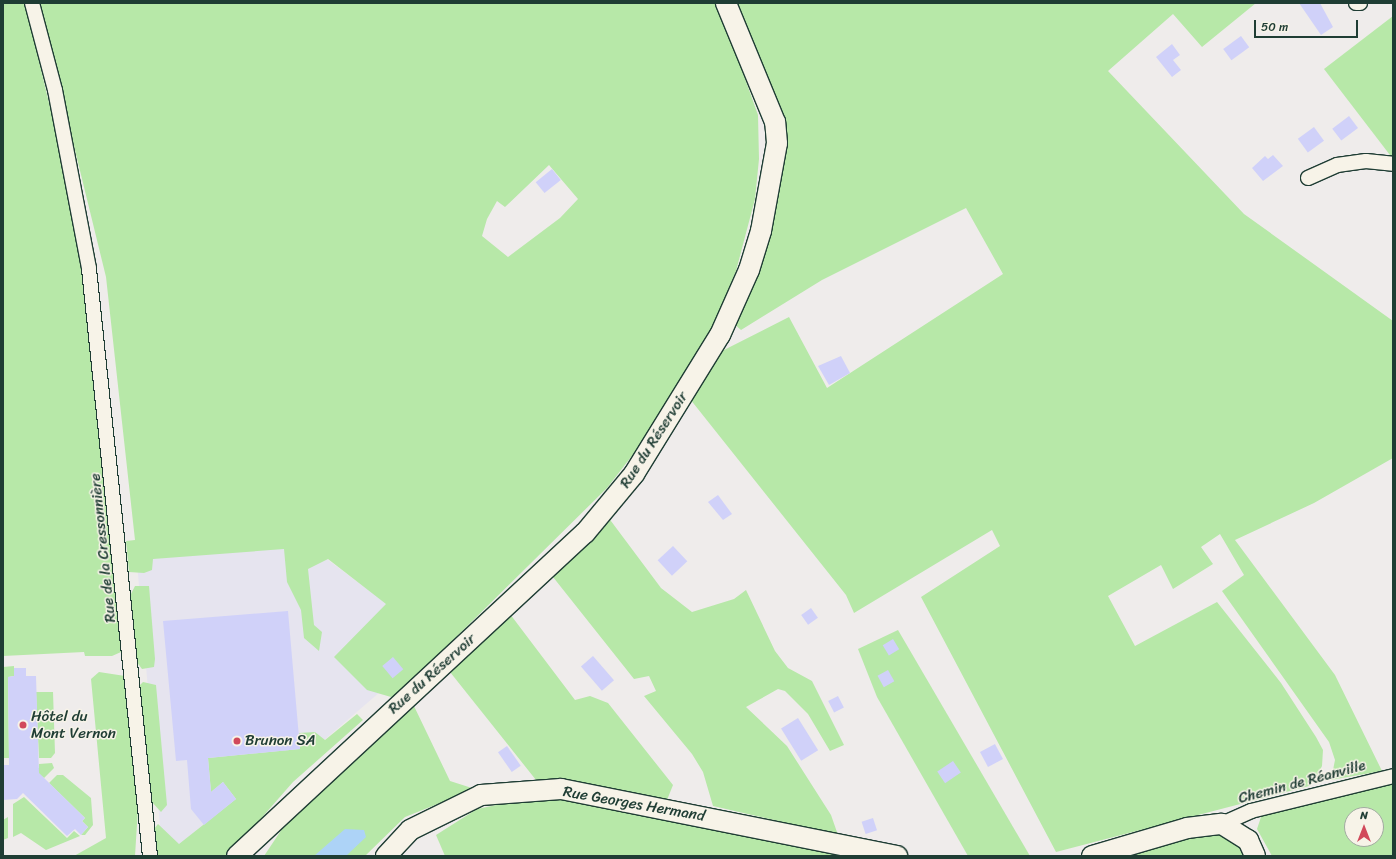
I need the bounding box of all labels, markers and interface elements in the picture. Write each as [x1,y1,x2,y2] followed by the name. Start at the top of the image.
[1256,12,1360,38] scale bar
[1261,16,1288,38] text: 50 m
[616,389,692,491] street label: Rue du Réservoir
[86,473,120,623] street label: Rue de la Cressonnière
[385,630,479,718] street label: Rue du Réservoir
[31,707,115,742] place label: Hôtel du Mont Vernon
[18,720,28,730] marker: Hôtel du Mont Vernon
[245,732,316,750] place label: Brunon SA
[232,736,242,746] marker: Brunon SA
[1236,756,1368,808] street label: Chemin de Réanville
[562,783,706,825] street label: Rue Georges Hermand
[1360,806,1368,825] text: N
[1344,807,1384,847] north arrow

